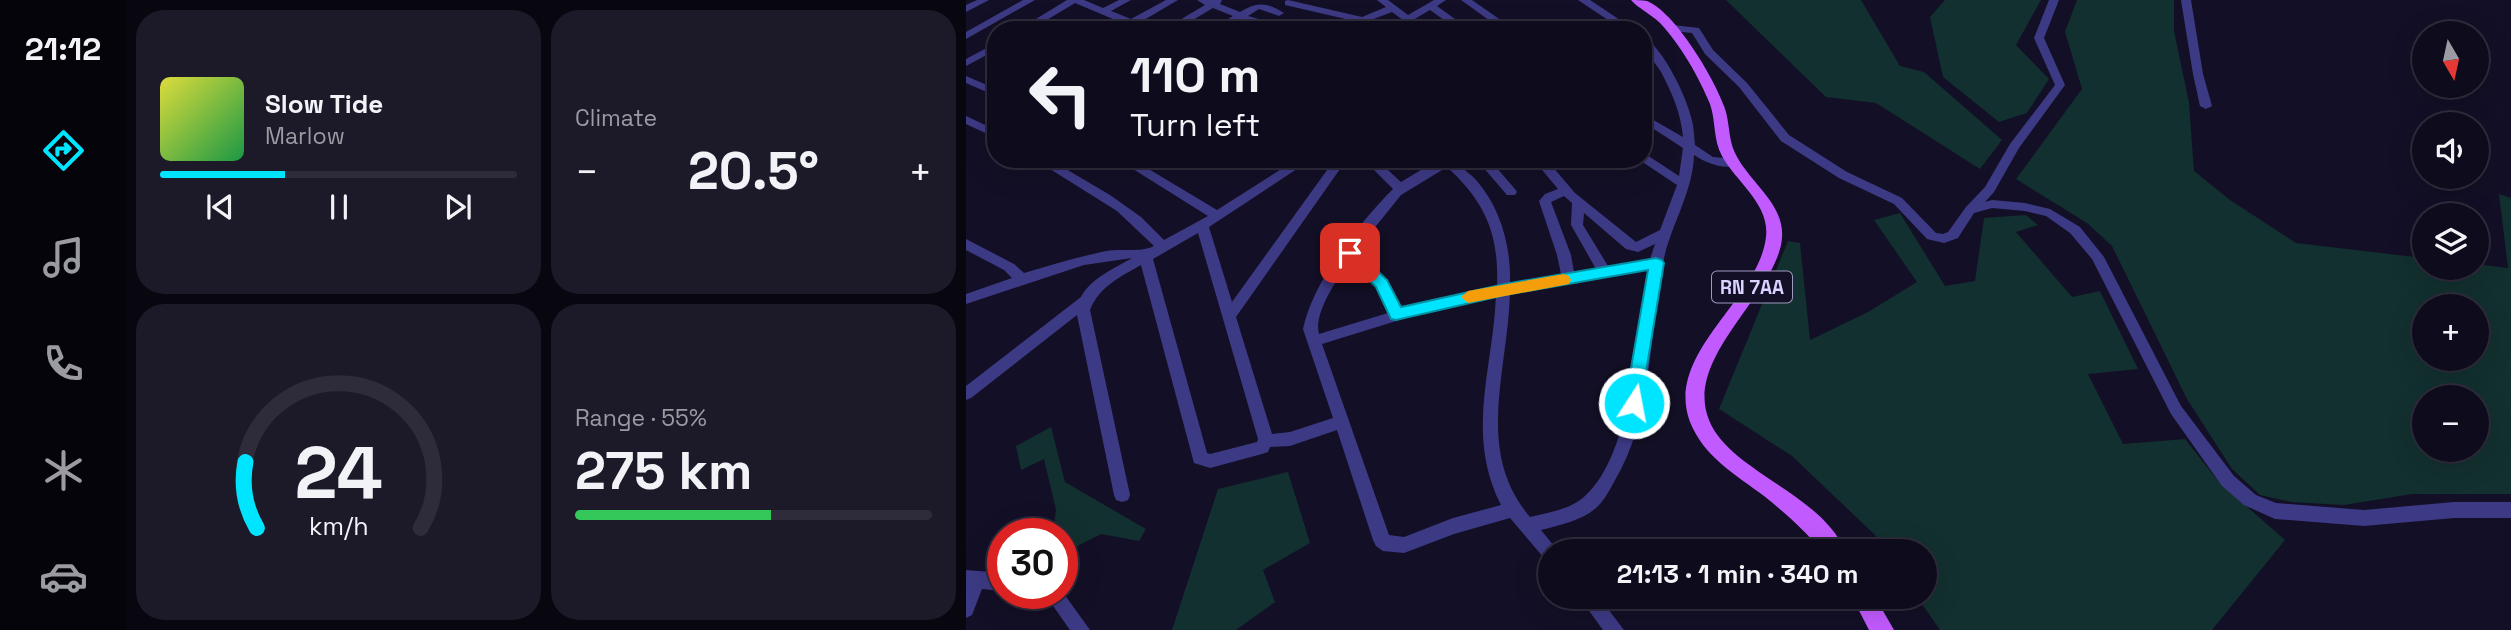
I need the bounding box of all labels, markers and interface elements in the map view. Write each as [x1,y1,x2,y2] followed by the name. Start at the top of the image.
[2412,21,2488,98] north arrow
[2412,21,2489,462] map controls
[25,29,101,69] text: 21:12
[1130,44,1260,106] text: 110 m
[1015,49,1106,140] icon: left
[265,87,383,121] text: Slow Tide
[575,103,657,133] text: Climate
[1130,105,1260,145] text: Turn left
[2412,112,2489,189] button: sound
[265,121,345,151] text: Marlow
[39,126,88,175] icon: directions
[688,138,819,204] text: 20.5°
[575,148,599,196] text: −
[908,148,932,196] text: +
[201,188,239,226] icon: previous
[320,188,358,226] icon: pause
[439,188,477,226] icon: next
[2412,203,2489,280] button: layers
[1320,223,1380,283] pin
[39,233,88,282] icon: music
[1331,234,1369,272] icon: arrive
[1712,272,1792,302] road number: RN 7AA
[2412,294,2489,371] button: +
[39,339,88,388] icon: phone
[1597,366,1671,440] position arrow
[2412,385,2489,462] button: −
[575,403,707,433] text: Range · 55%
[294,426,383,519] text: 24
[575,438,752,504] text: 275 km
[39,446,88,495] icon: climate
[309,510,368,542] text: km/h
[987,518,1078,609] speed limit sign: 30
[39,552,88,601] icon: car
[1617,557,1858,591] text: 21:13 · 1 min · 340 m

